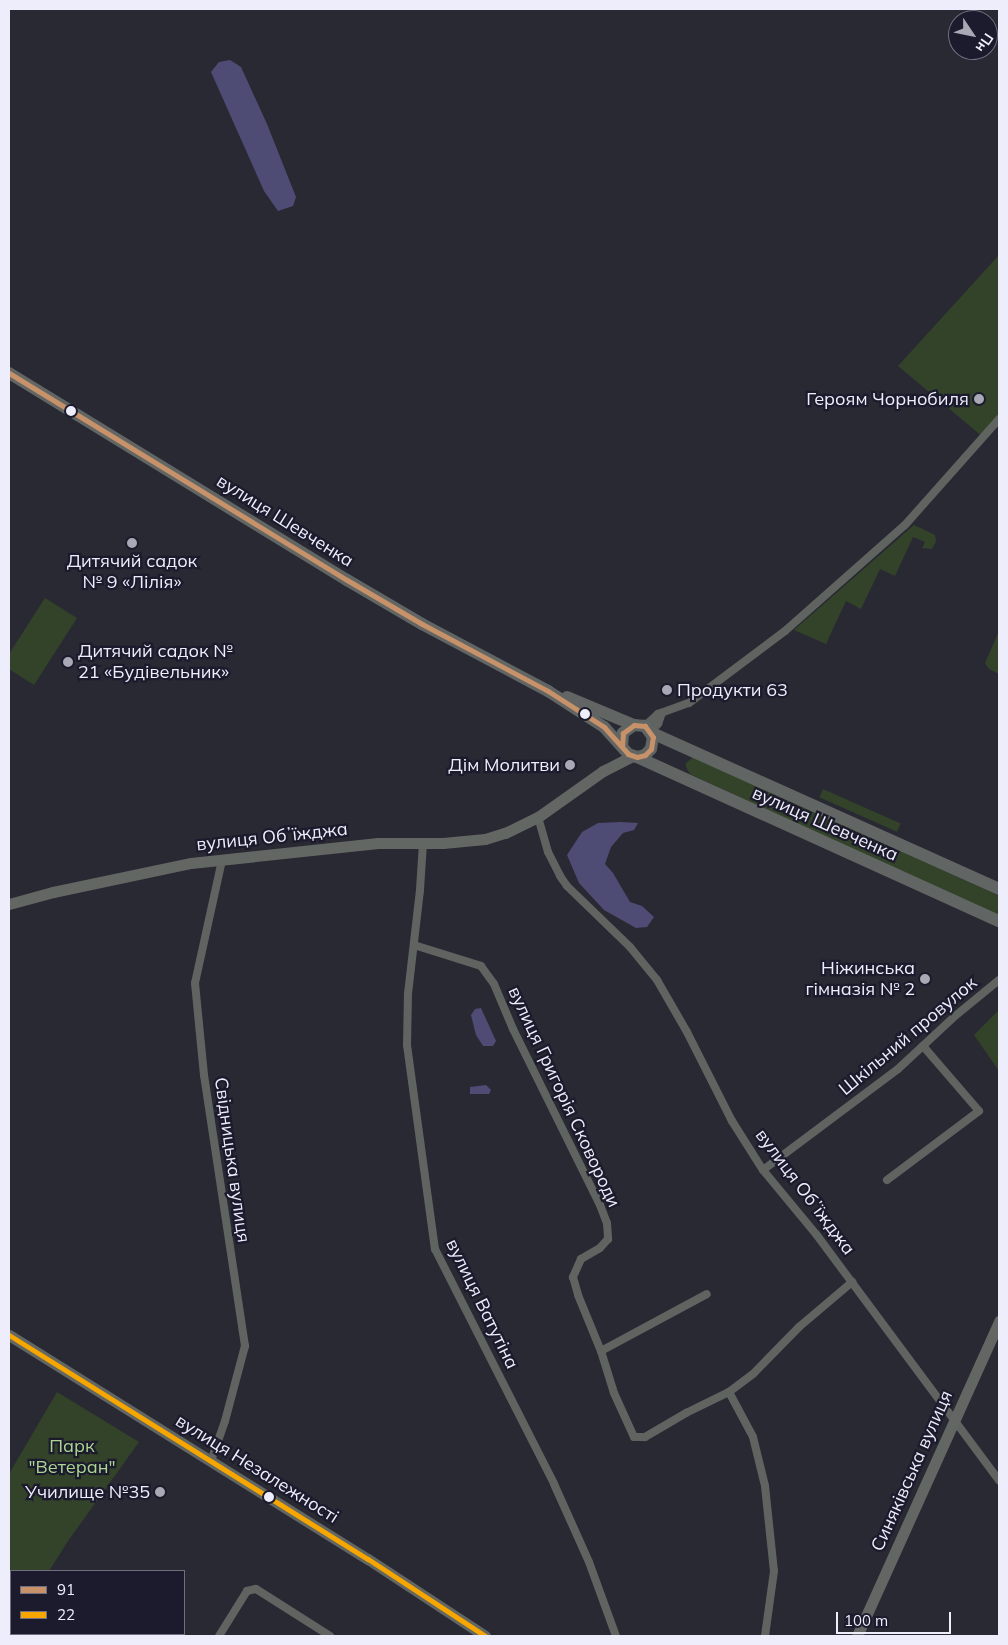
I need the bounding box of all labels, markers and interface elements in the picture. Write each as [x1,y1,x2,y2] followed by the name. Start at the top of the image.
[948,10,998,60] north arrow
[972,30,998,56] text: Пн
[806,388,969,410] place label: Героям Чорнобиля
[973,393,985,405] marker: Героям Чорнобиля
[66,406,76,416] unlabelled marker
[213,470,357,572] street label: вулиця Шевченка
[126,537,138,549] marker: Дитячий садок № 9 «Лілія»
[67,551,197,594] place label: Дитячий садок № 9 «Лілія»
[78,641,233,684] place label: Дитячий садок № 21 «Будівельник»
[62,656,74,668] marker: Дитячий садок № 21 «Будівельник»
[677,679,788,701] place label: Продукти 63
[661,684,673,696] marker: Продукти 63
[580,709,590,719] unlabelled marker
[448,754,560,776] place label: Дім Молитви
[564,759,576,771] marker: Дім Молитви
[749,782,901,866] street label: вулиця Шевченка
[195,818,349,856] street label: вулиця Обʼїжджа
[805,958,915,1001] place label: Ніжинська гімназія № 2
[835,972,981,1100] street label: Шкільний провулок
[919,973,931,985] marker: Ніжинська гімназія № 2
[503,983,625,1211] street label: вулиця Григорія Сковороди
[210,1076,254,1244] street label: Свідницька вулиця
[751,1125,859,1259] street label: вулиця Обʼїжджа
[441,1236,523,1372] street label: вулиця Ватутіна
[867,1387,957,1555] street label: Синяківська вулиця
[172,1410,342,1528] street label: вулиця Незалежності
[28,1436,116,1478] park label: Парк "Ветеран"
[25,1481,150,1503] place label: Училище №35
[154,1486,166,1498] marker: Училище №35
[264,1492,274,1502] unlabelled marker
[10,1570,185,1635] legend
[57,1580,75,1599] text: 91
[838,1602,953,1634] scale bar
[57,1605,75,1624] text: 22
[844,1611,888,1630] text: 100 m

